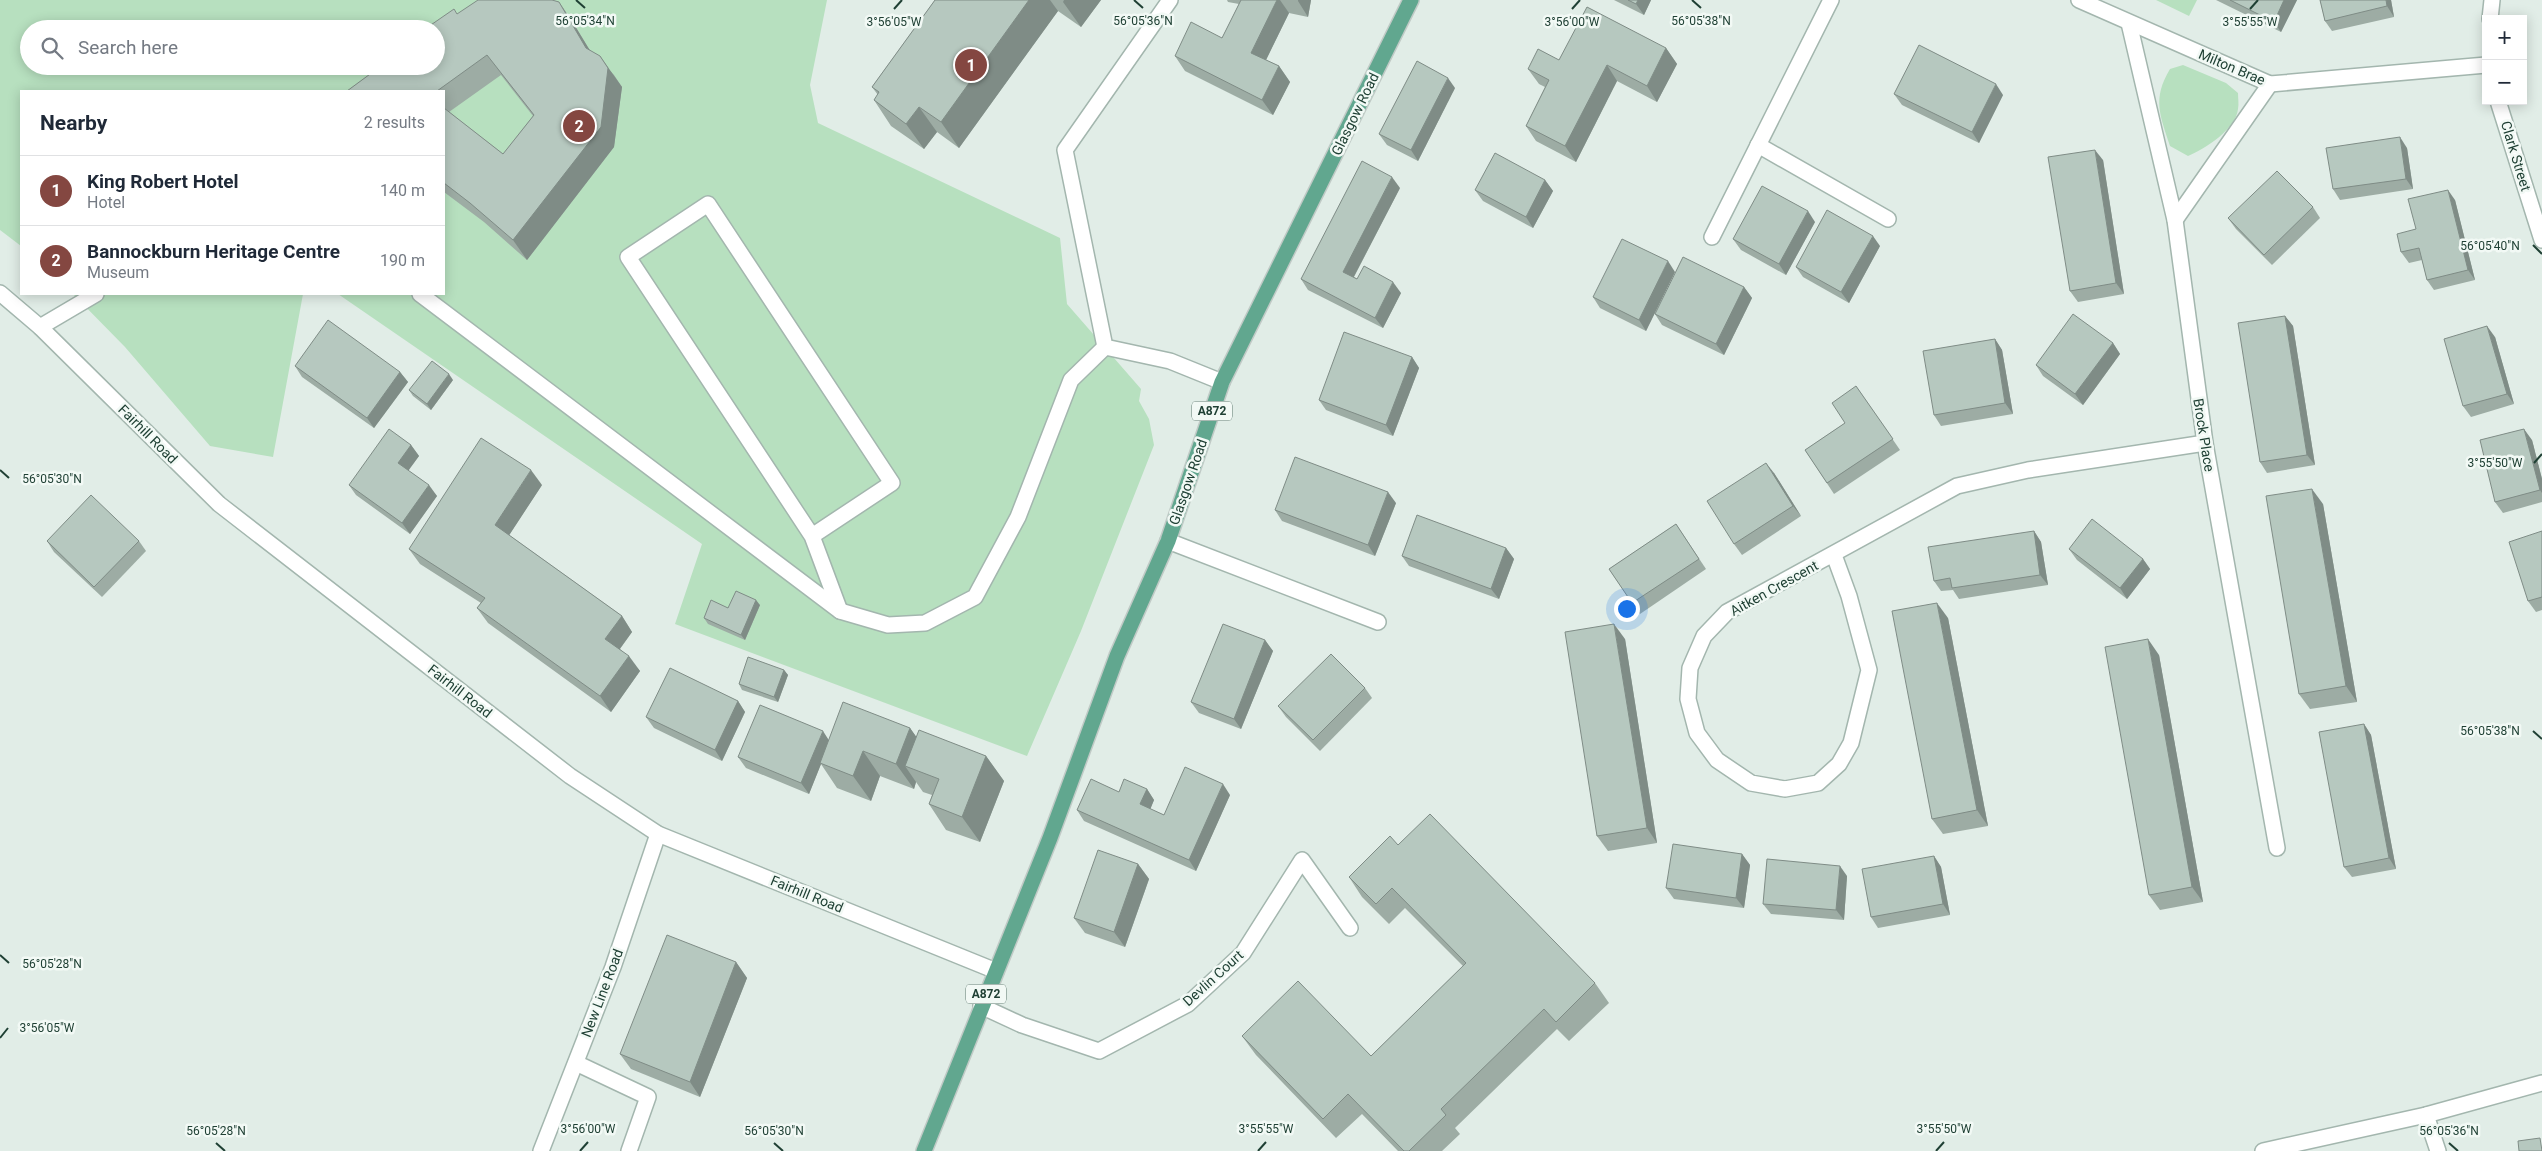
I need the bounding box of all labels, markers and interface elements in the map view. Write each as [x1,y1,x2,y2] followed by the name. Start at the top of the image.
[555,14,615,28] text: 56°05'34"N
[1113,14,1173,28] text: 56°05'36"N
[1671,14,1731,28] text: 56°05'38"N
[867,15,922,29] text: 3°56'05"W
[1545,15,1600,29] text: 3°56'00"W
[2223,15,2278,29] text: 3°55'55"W
[2482,15,2527,105] map controls
[2482,15,2527,60] button: +
[20,20,445,75] search box
[38,34,66,62] icon: search
[78,36,178,59] text: Search here
[955,46,987,84] pin: 1
[2196,46,2268,88] street label: Milton Brae
[2482,60,2527,105] button: −
[1328,70,1382,158] street label: Glasgow Road
[563,107,595,145] pin: 2
[40,111,107,135] text: Nearby
[364,113,425,132] text: 2 results
[2498,119,2534,193] street label: Clark Street
[87,170,239,193] text: King Robert Hotel
[51,181,61,200] text: 1
[380,181,425,200] text: 140 m
[87,193,125,212] text: Hotel
[2460,239,2520,253] text: 56°05'40"N
[87,240,340,263] text: Bannockburn Heritage Centre
[51,251,61,270] text: 2
[380,251,425,270] text: 190 m
[87,263,149,282] text: Museum
[2190,397,2218,473] street label: Brock Place
[115,401,181,467] street label: Fairhill Road
[1192,402,1232,421] road number: A872
[1166,437,1210,527] street label: Glasgow Road
[2468,456,2523,470] text: 3°55'50"W
[22,472,82,486] text: 56°05'30"N
[1727,557,1821,619] street label: Aitken Crescent
[1614,596,1640,622] your location
[425,661,495,721] street label: Fairhill Road
[2460,724,2520,738] text: 56°05'38"N
[768,872,846,916] street label: Fairhill Road
[1179,946,1247,1009] street label: Devlin Court
[578,947,626,1039] street label: New Line Road
[22,957,82,971] text: 56°05'28"N
[966,984,1006,1004] road number: A872
[20,1021,75,1035] text: 3°56'05"W
[561,1122,616,1136] text: 3°56'00"W
[1239,1122,1294,1136] text: 3°55'55"W
[1917,1122,1972,1136] text: 3°55'50"W
[186,1124,246,1138] text: 56°05'28"N
[744,1124,804,1138] text: 56°05'30"N
[2419,1124,2479,1138] text: 56°05'36"N

